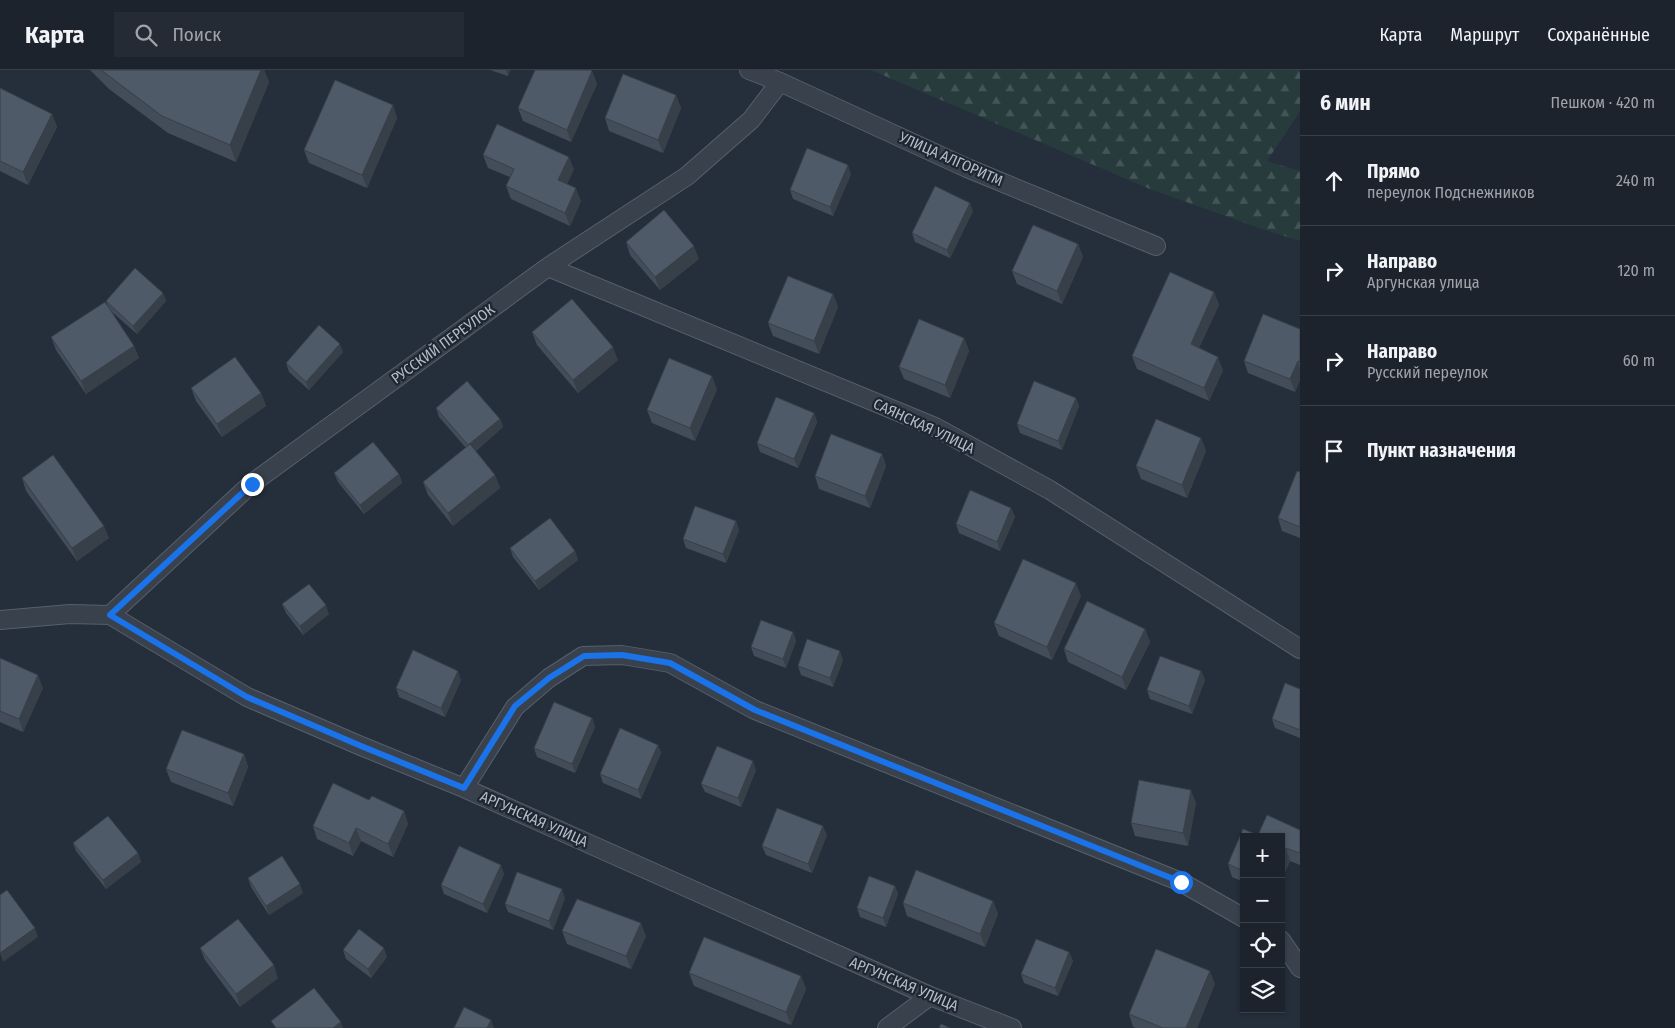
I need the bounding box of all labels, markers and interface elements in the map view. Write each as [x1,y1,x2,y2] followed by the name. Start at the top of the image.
[114,12,464,57] search box
[25,21,84,49] text: Карта
[132,21,160,49] icon: search
[172,23,221,46] text: Поиск
[1379,24,1422,46] text: Карта
[1450,24,1519,46] text: Маршрут
[1547,24,1650,46] text: Сохранённые
[1320,90,1371,116] text: 6 мин
[1551,93,1655,112] text: Пешком · 420 m
[895,128,1006,190] street label: УЛИЦА АЛГОРИТМ
[1367,160,1420,183] text: Прямо
[1320,167,1348,195] icon: ahead
[1616,171,1655,190] text: 240 m
[1367,183,1535,202] text: переулок Подснежников
[1367,250,1437,273] text: Направо
[1320,257,1348,285] icon: right
[1617,261,1655,280] text: 120 m
[1367,273,1480,292] text: Аргунская улица
[388,300,498,388] street label: РУССКИЙ ПЕРЕУЛОК
[1367,340,1437,363] text: Направо
[1320,347,1348,375] icon: right
[1623,351,1655,370] text: 60 m
[1367,363,1488,382] text: Русский переулок
[870,395,978,457] street label: САЯНСКАЯ УЛИЦА
[1320,437,1348,465] icon: arrive
[1367,439,1516,462] text: Пункт назначения
[241,473,264,496] route end
[477,787,591,851] street label: АРГУНСКАЯ УЛИЦА
[1240,833,1285,1013] map controls
[1240,833,1285,878] button: +
[1170,871,1193,894] route start
[1240,878,1285,923] button: −
[1240,923,1285,968] button: locate
[847,953,961,1015] street label: АРГУНСКАЯ УЛИЦА
[1240,968,1285,1013] button: layers

